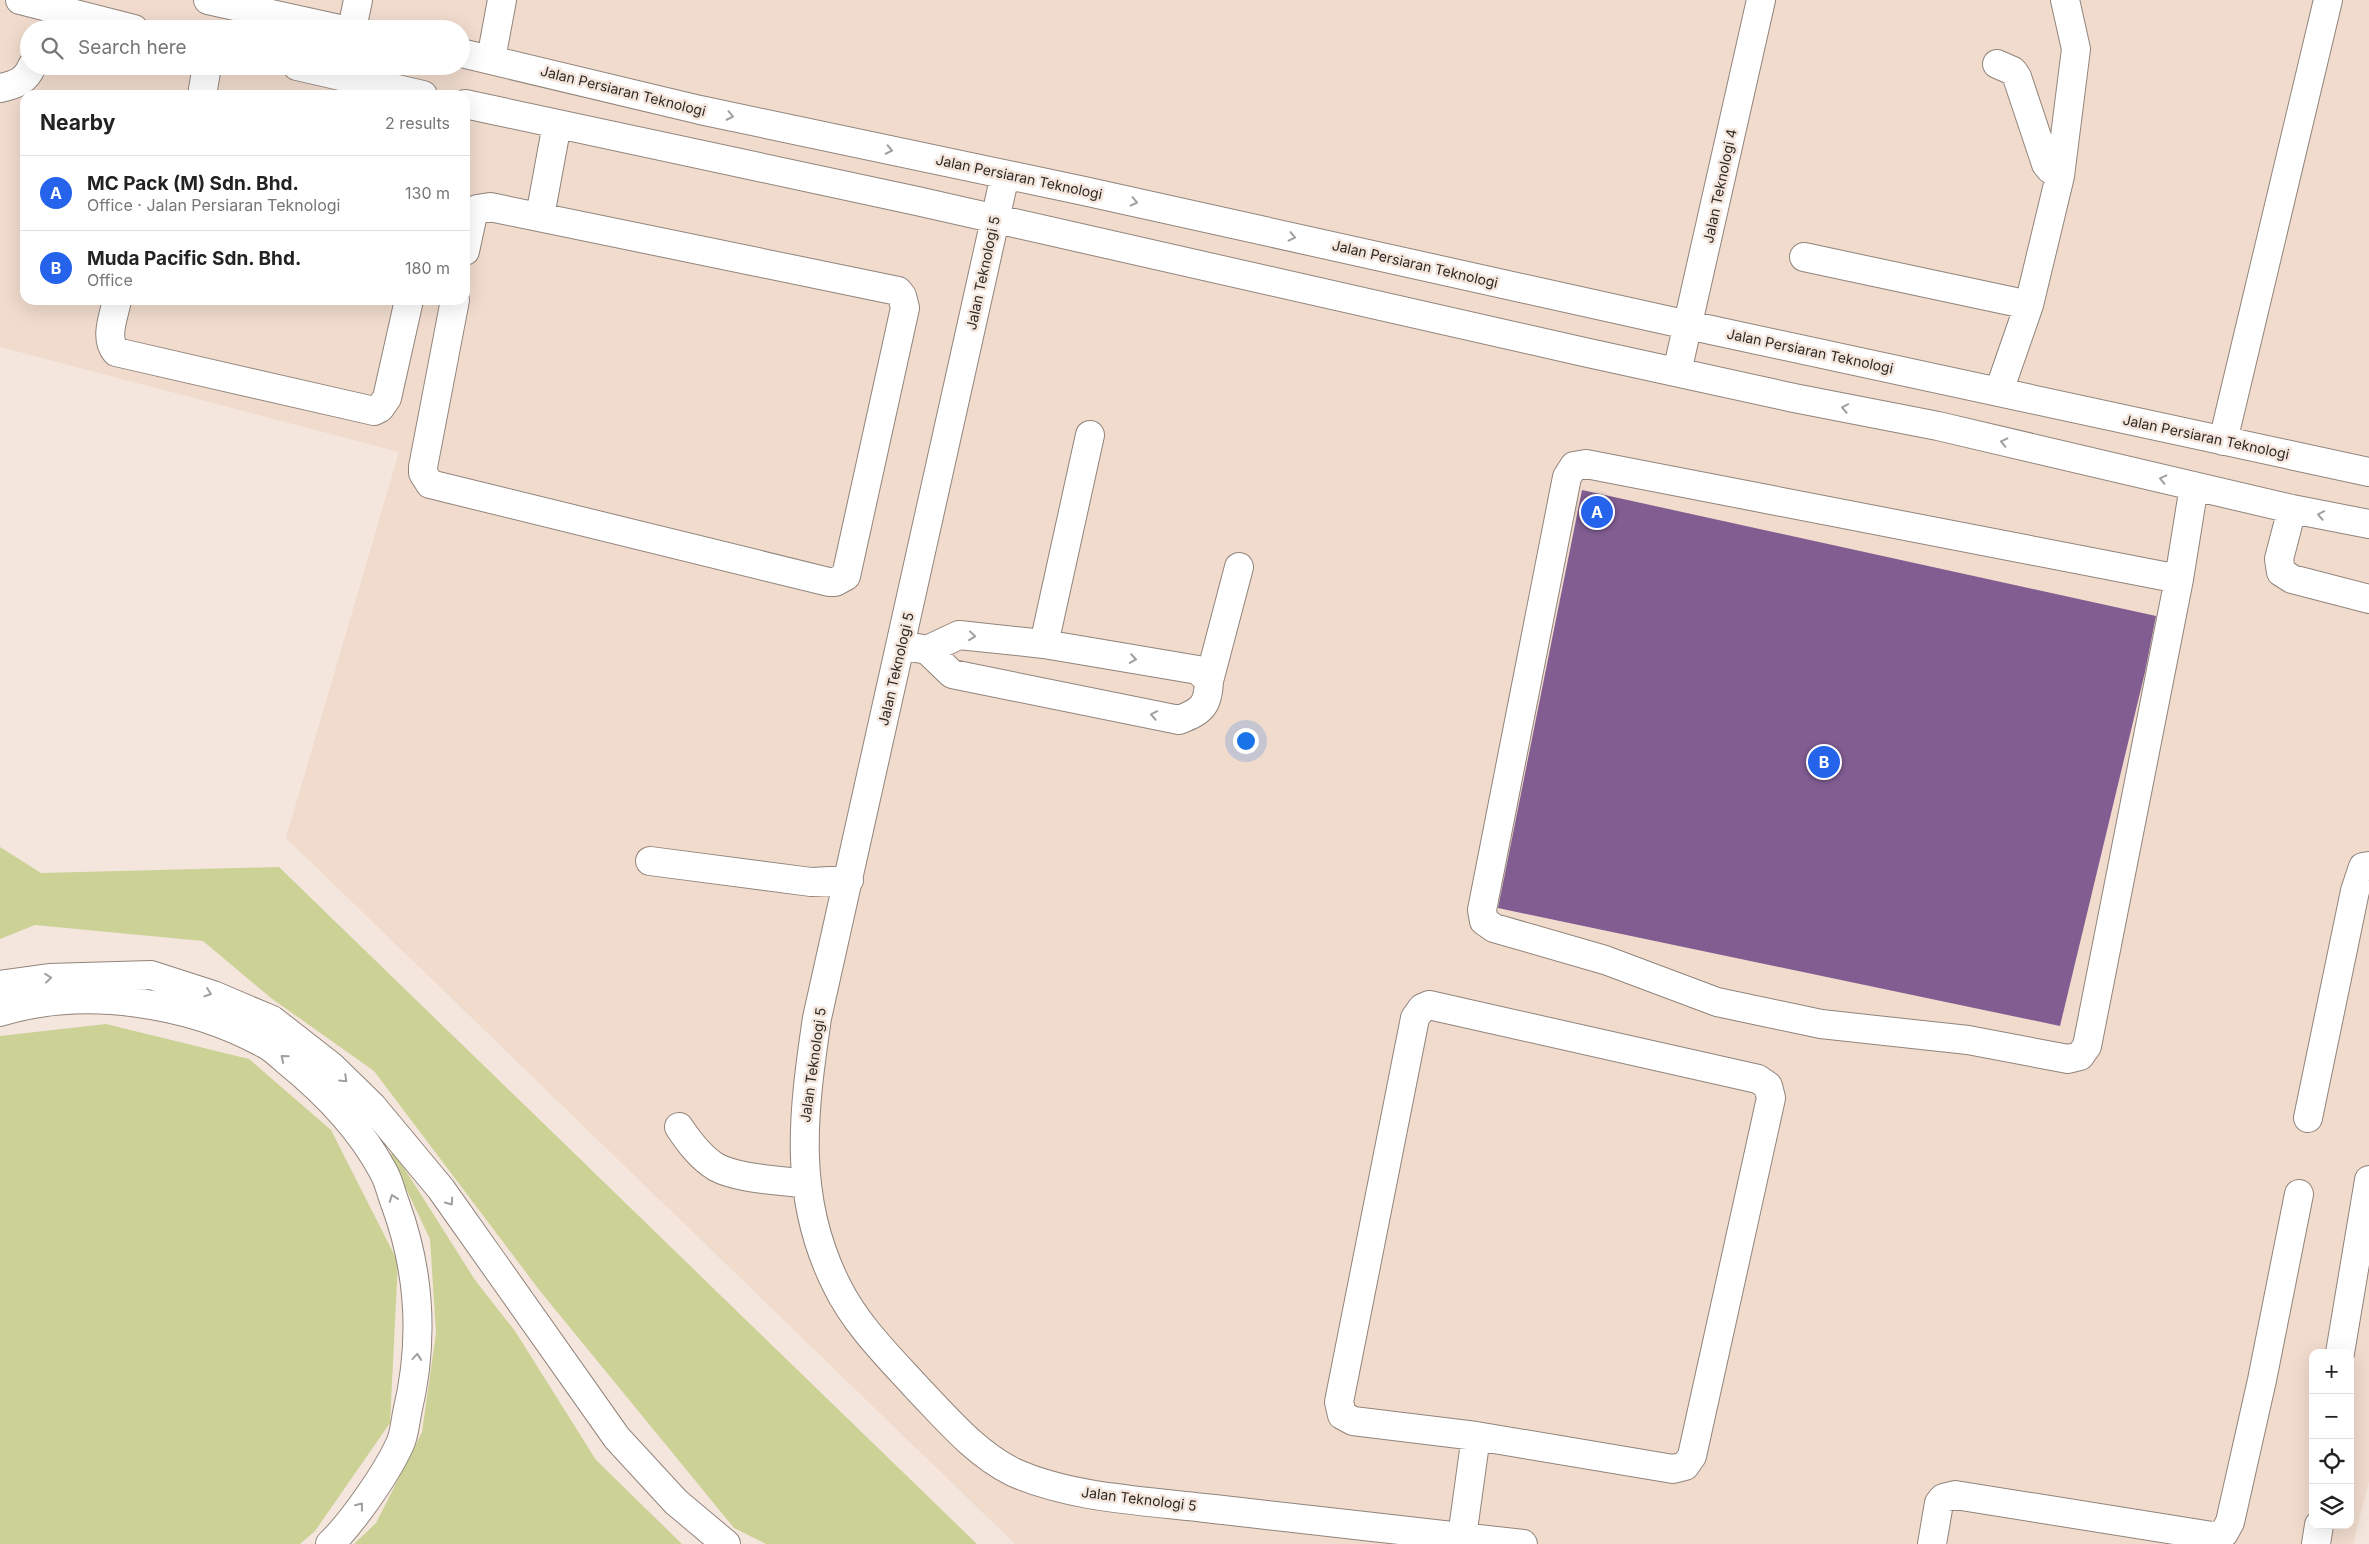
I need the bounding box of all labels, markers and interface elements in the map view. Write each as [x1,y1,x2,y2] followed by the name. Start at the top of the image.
[20,20,470,75] search box
[38,34,66,62] icon: search
[78,36,187,59] text: Search here
[539,62,708,119] street label: Jalan Persiaran Teknologi
[40,110,115,135] text: Nearby
[726,111,735,121] one-way arrow
[385,113,450,133] text: 2 results
[1699,127,1740,245] street label: Jalan Teknologi 4
[885,144,894,155] one-way arrow
[934,151,1104,202] street label: Jalan Persiaran Teknologi
[87,172,299,195] text: MC Pack (M) Sdn. Bhd.
[50,183,62,203] text: A
[405,183,450,203] text: 130 m
[87,195,340,215] text: Office · Jalan Persiaran Teknologi
[1129,196,1138,207] one-way arrow
[962,214,1003,331] street label: Jalan Teknologi 5
[1288,231,1297,242] one-way arrow
[1330,236,1500,291] street label: Jalan Persiaran Teknologi
[87,247,301,270] text: Muda Pacific Sdn. Bhd.
[51,258,61,278] text: B
[405,258,450,278] text: 180 m
[87,270,133,290] text: Office
[1725,325,1895,376] street label: Jalan Persiaran Teknologi
[1841,404,1850,414] one-way arrow
[2121,411,2291,462] street label: Jalan Persiaran Teknologi
[2000,437,2009,448] one-way arrow
[2158,474,2167,485] one-way arrow
[1581,493,1613,531] pin: A
[2317,510,2326,520] one-way arrow
[874,610,917,727] street label: Jalan Teknologi 5
[968,630,976,641] one-way arrow
[1128,653,1137,663] one-way arrow
[1150,711,1159,721] one-way arrow
[1233,728,1259,754] your location
[1808,743,1840,781] pin: B
[45,973,53,984] one-way arrow
[203,988,212,998] one-way arrow
[796,1006,829,1124] street label: Jalan Teknologi 5
[280,1055,289,1064] one-way arrow
[338,1073,347,1082] one-way arrow
[389,1194,399,1202] one-way arrow
[444,1196,453,1206] one-way arrow
[2309,1349,2354,1529] map controls
[2309,1349,2354,1394] button: +
[411,1353,422,1361] one-way arrow
[2309,1394,2354,1439] button: −
[2309,1439,2354,1484] button: locate
[1080,1483,1198,1514] street label: Jalan Teknologi 5
[2309,1484,2354,1529] button: layers
[355,1503,363,1512] one-way arrow

